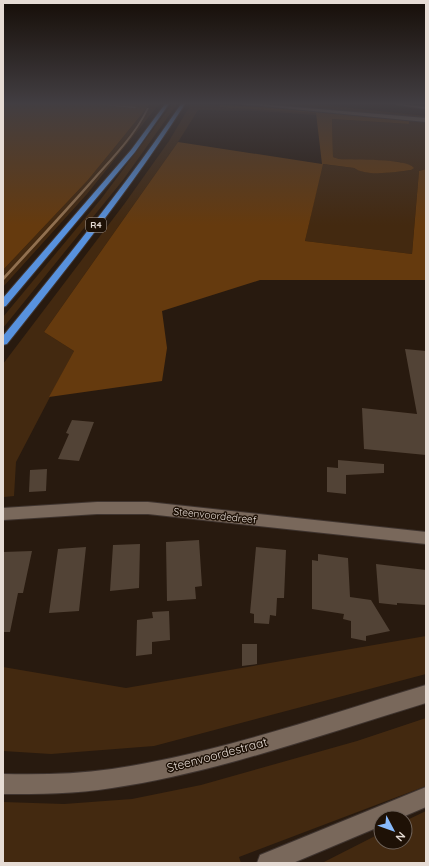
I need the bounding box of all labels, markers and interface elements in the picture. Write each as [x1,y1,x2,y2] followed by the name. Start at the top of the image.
[86,218,106,232] road number: R4
[173,505,257,526] street label: Steenvoordedreef
[165,734,269,775] street label: Steenvoordestraat
[373,810,413,850] north arrow
[393,829,408,844] text: N

